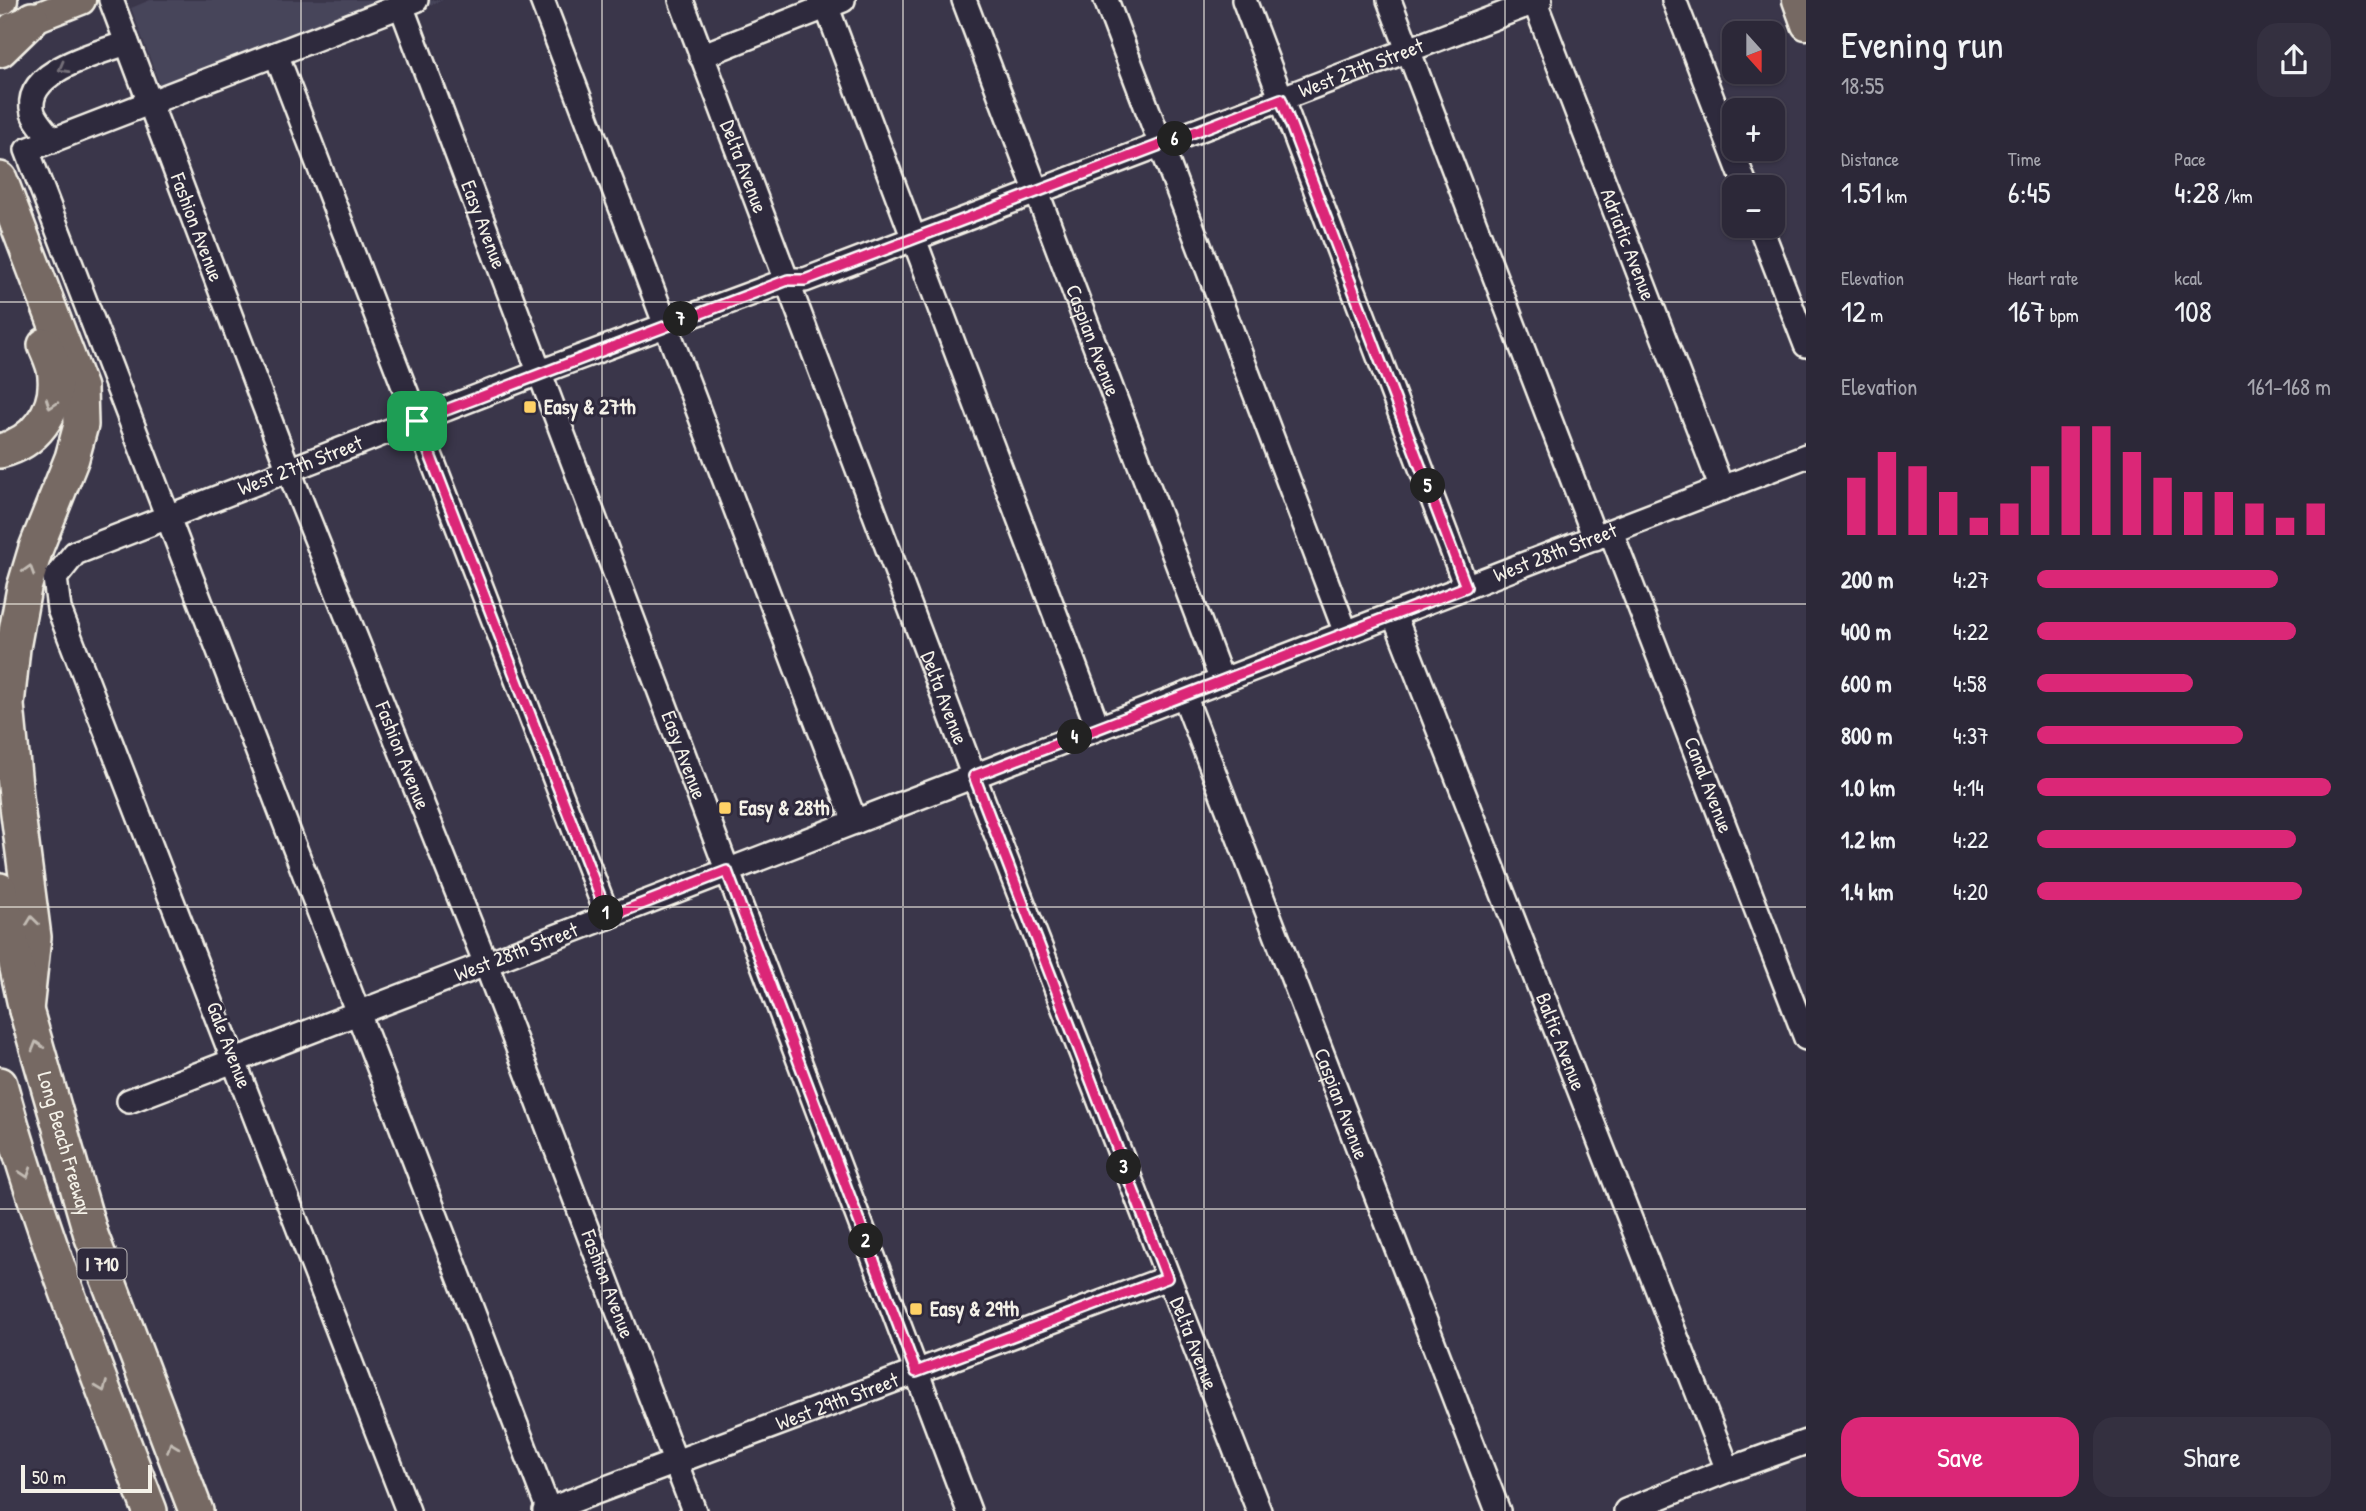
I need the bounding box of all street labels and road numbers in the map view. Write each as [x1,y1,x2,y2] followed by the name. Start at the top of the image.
[1294,30,1428,105] street label: West 27th Street
[713,116,775,217] street label: Delta Avenue
[163,168,231,286] street label: Fashion Avenue
[454,176,514,273] street label: Easy Avenue
[1594,184,1663,305] street label: Adriatic Avenue
[1059,280,1128,400] street label: Caspian Avenue
[233,427,367,502] street label: West 27th Street
[1489,515,1622,589] street label: West 28th Street
[914,647,975,749] street label: Delta Avenue
[368,696,438,814] street label: Fashion Avenue
[654,706,714,803] street label: Easy Avenue
[1677,732,1741,837] street label: Canal Avenue
[450,914,583,988] street label: West 28th Street
[1529,988,1593,1095] street label: Baltic Avenue
[200,997,259,1092] street label: Gale Avenue
[1307,1044,1376,1164] street label: Caspian Avenue
[31,1068,100,1219] street label: Long Beach Freeway
[574,1225,642,1342] street label: Fashion Avenue
[78,1248,126,1280] road number: I 710
[1163,1293,1226,1394] street label: Delta Avenue
[772,1365,903,1437] street label: West 29th Street

